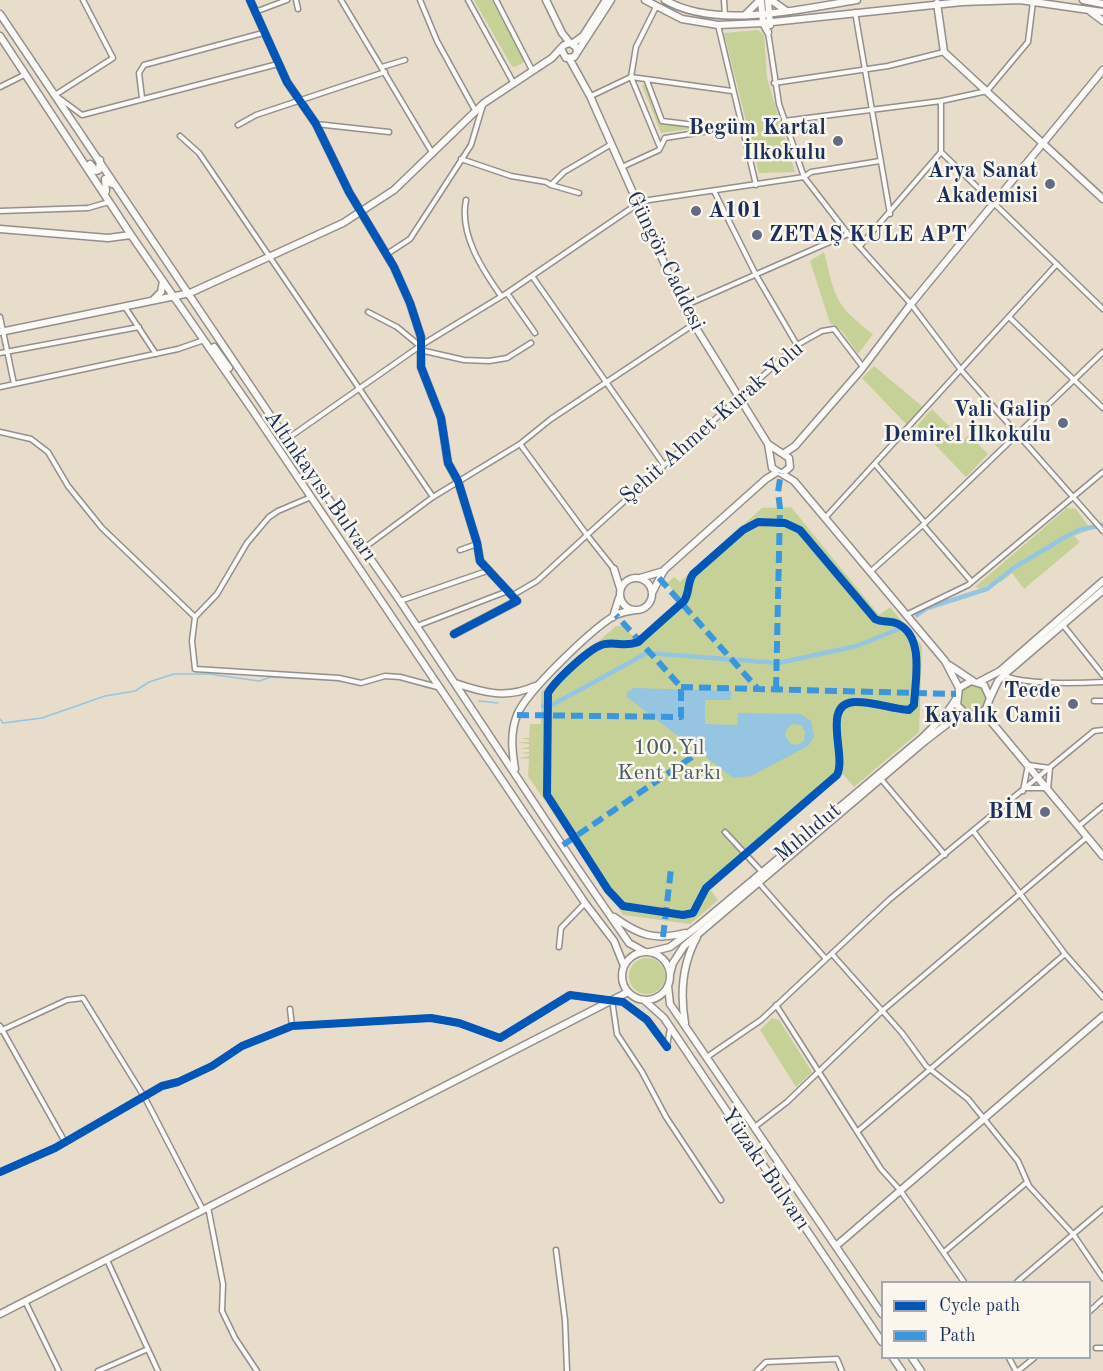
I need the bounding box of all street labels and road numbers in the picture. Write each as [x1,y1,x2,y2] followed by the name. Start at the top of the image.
[620,187,710,335] street label: Güngör Caddesi
[615,336,809,510] street label: Şehit Ahmet Kurak Yolu
[258,405,382,567] street label: Altınkayısı Bulvarı
[769,797,847,869] street label: Mıhlıdut
[714,1103,816,1235] street label: Yüzakı Bulvarı

